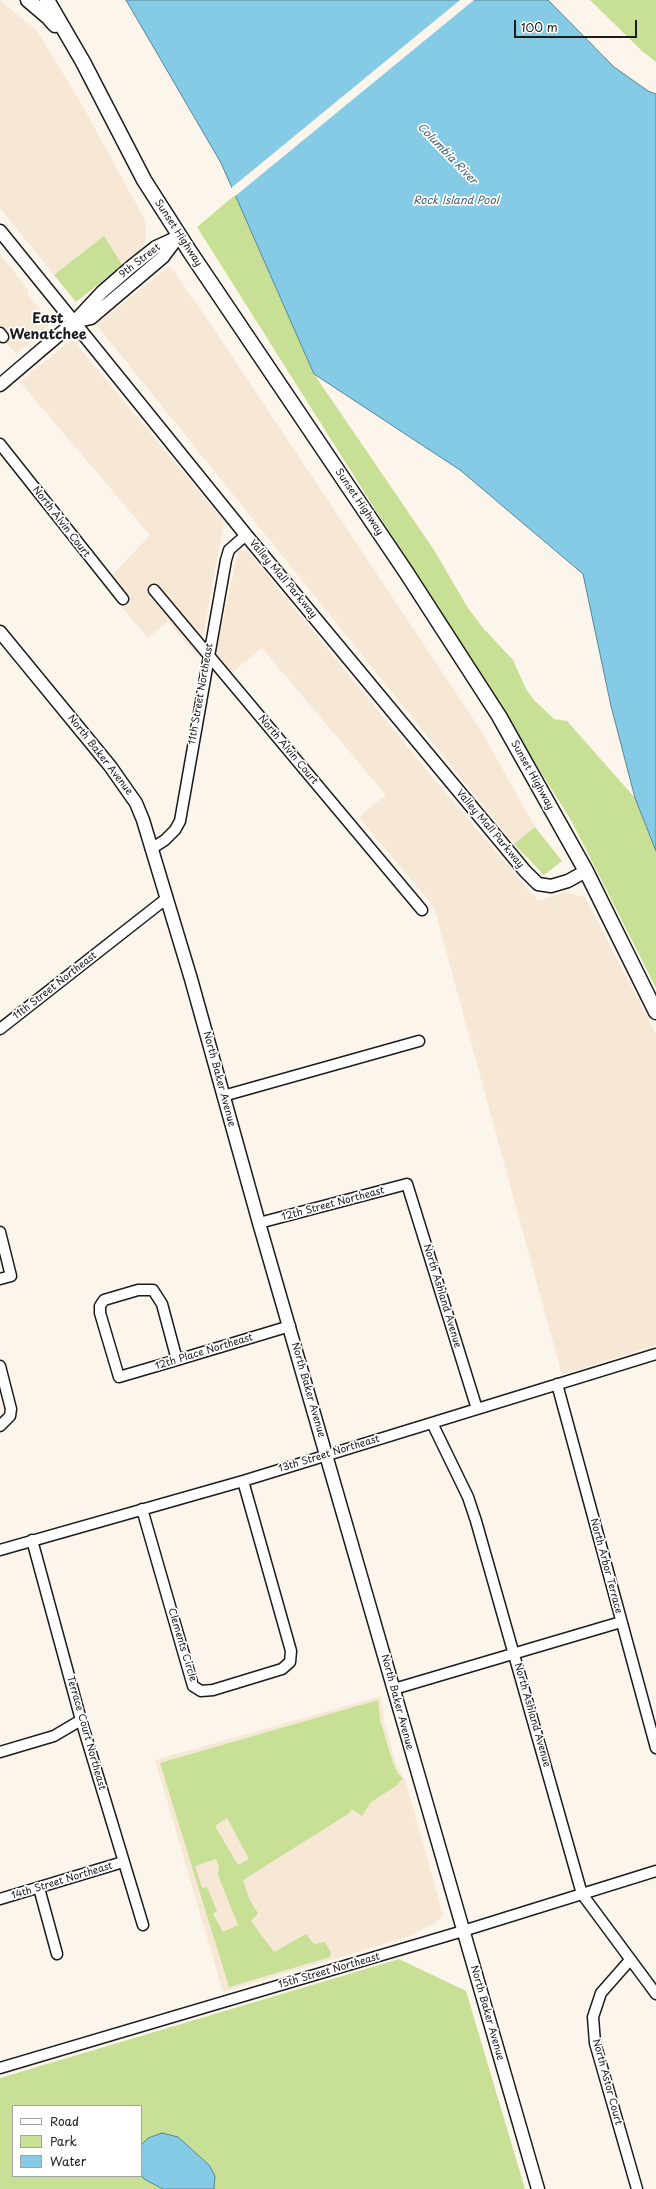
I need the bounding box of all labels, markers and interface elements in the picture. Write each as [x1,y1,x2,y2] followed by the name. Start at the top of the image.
[516,12,639,38] scale bar
[521,18,558,36] text: 100 m
[414,121,480,187] water label: Columbia River
[413,194,499,208] water label: Rock Island Pool
[152,197,204,269] street label: Sunset Highway
[117,241,163,281] street label: 9th Street
[9,311,87,344] district label: East Wenatchee
[332,466,386,538] street label: Sunset Highway
[30,484,92,560] street label: North Alvin Court
[247,537,319,621] street label: Valley Mall Parkway
[186,642,216,746] street label: 11th Street Northeast
[65,713,135,797] street label: North Baker Avenue
[256,713,320,787] street label: North Alvin Court
[508,738,556,812] street label: Sunset Highway
[454,787,526,871] street label: Valley Mall Parkway
[11,950,99,1022] street label: 11th Street Northeast
[200,1030,238,1128] street label: North Baker Avenue
[280,1184,386,1224] street label: 12th Street Northeast
[420,1243,464,1349] street label: North Ashland Avenue
[154,1331,254,1373] street label: 12th Place Northeast
[289,1341,327,1439] street label: North Baker Avenue
[277,1433,381,1475] street label: 13th Street Northeast
[587,1517,625,1615] street label: North Arbor Terrace
[165,1607,199,1683] street label: Clements Circle
[378,1653,416,1751] street label: North Baker Avenue
[511,1661,553,1769] street label: North Ashland Avenue
[64,1675,108,1791] street label: Terrace Court Northeast
[10,1860,114,1902] street label: 14th Street Northeast
[277,1951,381,1991] street label: 15th Street Northeast
[468,1964,506,2062] street label: North Baker Avenue
[590,2038,624,2126] street label: North Astor Court
[12,2105,142,2177] legend
[50,2112,79,2130] text: Road
[50,2132,77,2150] text: Park
[50,2152,86,2170] text: Water

